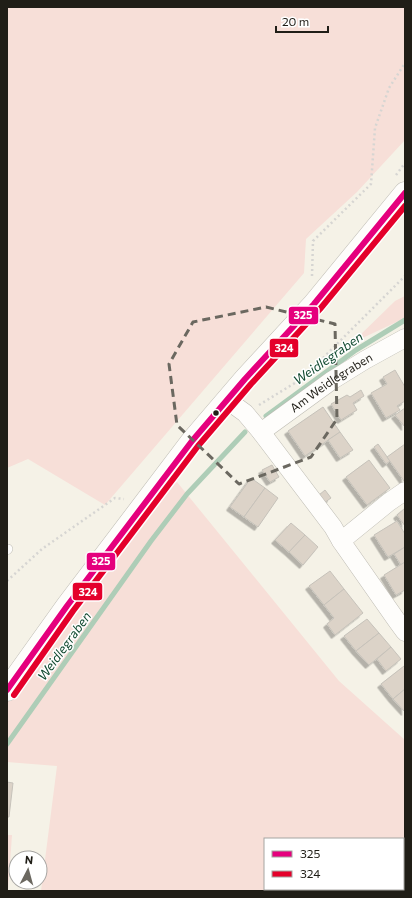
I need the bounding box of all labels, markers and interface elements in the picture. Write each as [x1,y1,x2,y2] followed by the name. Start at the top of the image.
[276,8,328,34] scale bar
[282,14,309,28] text: 20 m
[288,306,319,325] line badge: 325
[293,308,313,321] text: 325
[290,328,366,388] water label: Weidlegraben
[269,338,299,358] line badge: 324
[274,341,294,354] text: 324
[287,349,374,415] street label: Am Weidlegraben
[211,408,221,418] unlabelled marker
[86,552,116,571] line badge: 325
[91,554,111,567] text: 325
[72,582,103,601] line badge: 324
[78,585,98,598] text: 324
[34,608,94,684] water label: Weidlegraben
[264,838,404,890] legend
[300,846,320,860] text: 325
[8,850,48,890] north arrow
[24,853,34,866] text: N
[300,866,320,880] text: 324

